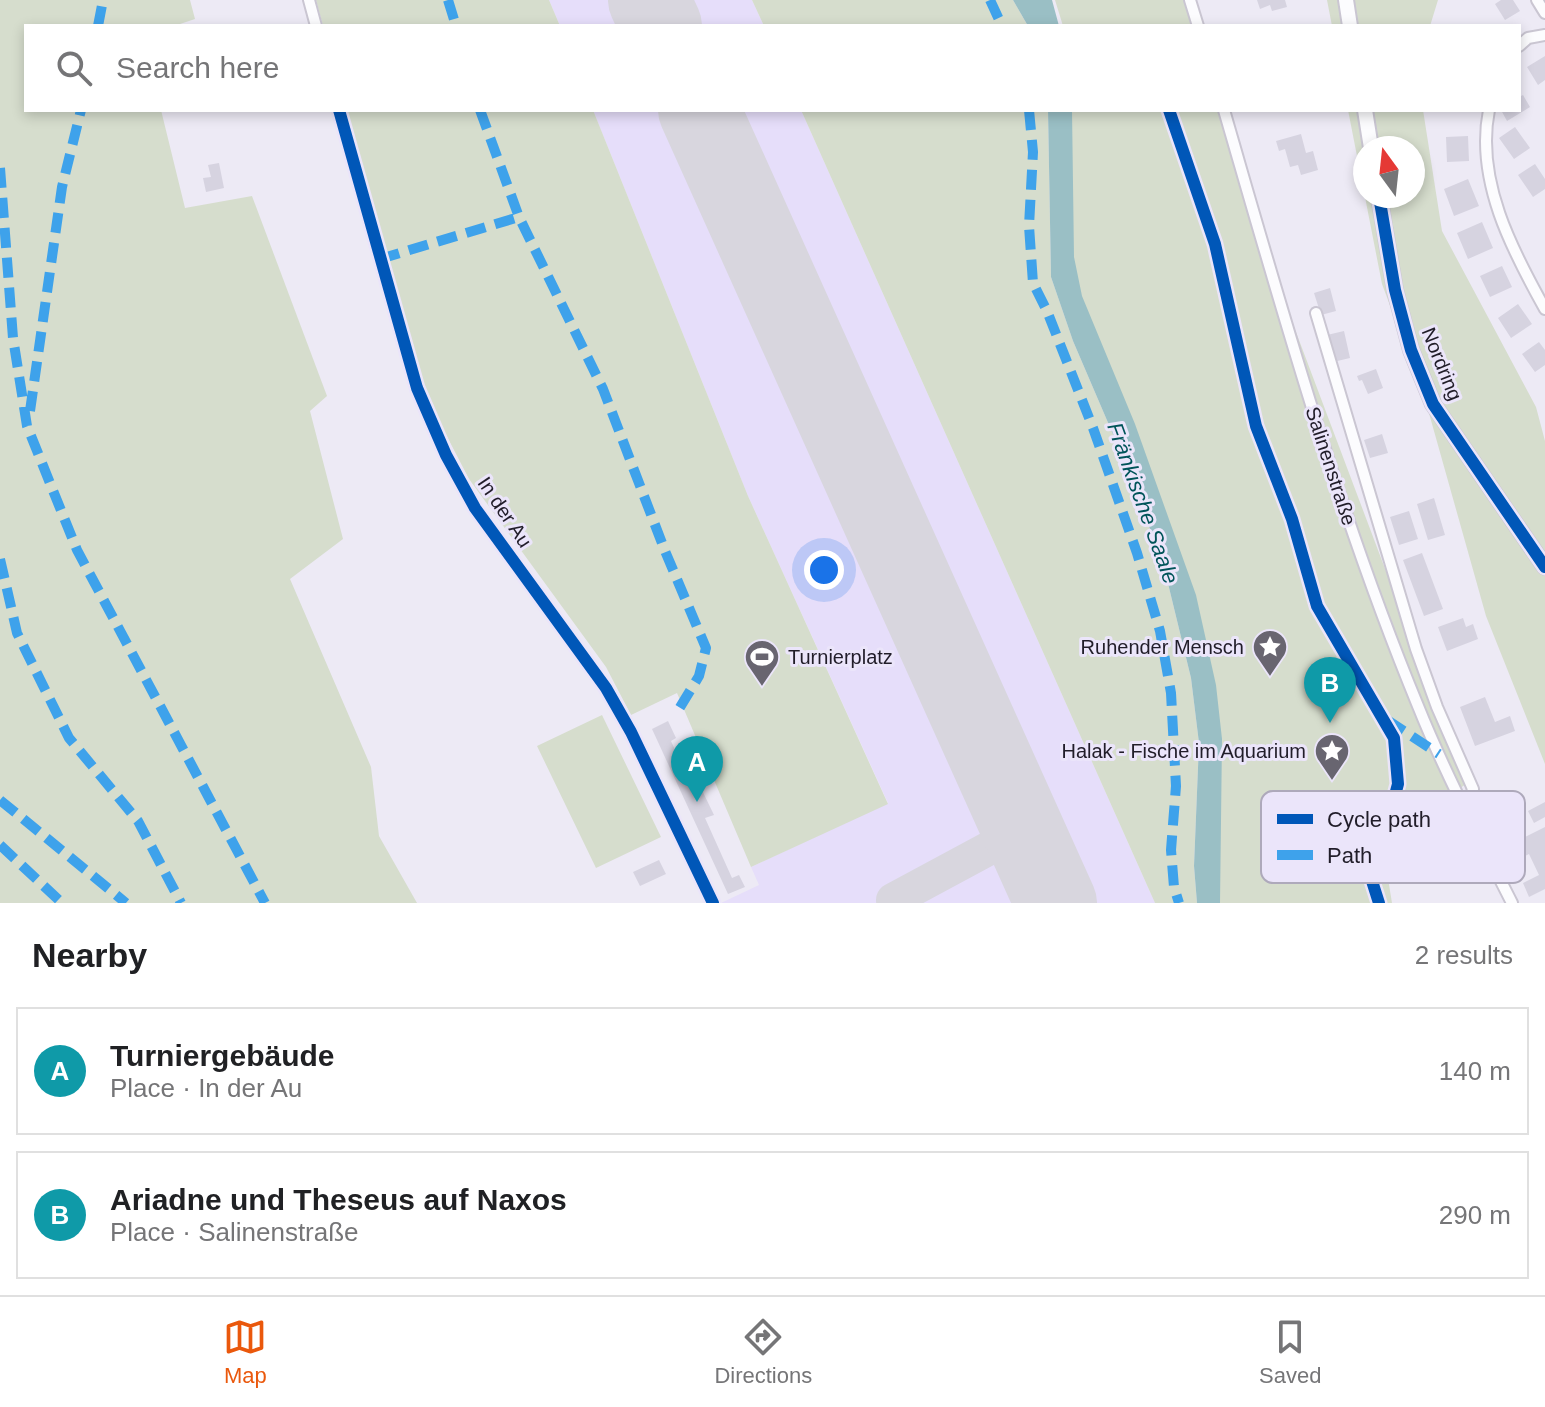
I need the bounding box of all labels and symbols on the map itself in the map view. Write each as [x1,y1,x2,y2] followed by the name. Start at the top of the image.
[1353,136,1425,208] north arrow
[1417,324,1467,404] street label: Nordring
[1301,404,1361,528] street label: Salinenstraße
[1102,419,1184,587] water label: Fränkische Saale
[473,473,537,551] street label: In der Au
[804,550,844,590] your location
[1251,628,1289,678] place icon: Ruhender Mensch
[1081,636,1244,658] place label: Ruhender Mensch
[743,638,781,688] sports icon: Turnierplatz
[788,646,893,668] place label: Turnierplatz
[1304,657,1356,723] pin: B
[1313,732,1351,782] place icon: Halak - Fische im Aquarium
[671,736,723,802] pin: A
[1061,740,1306,762] place label: Halak - Fische im Aquarium
[1261,791,1525,883] legend
[1327,807,1431,832] text: Cycle path
[1327,843,1372,868] text: Path

